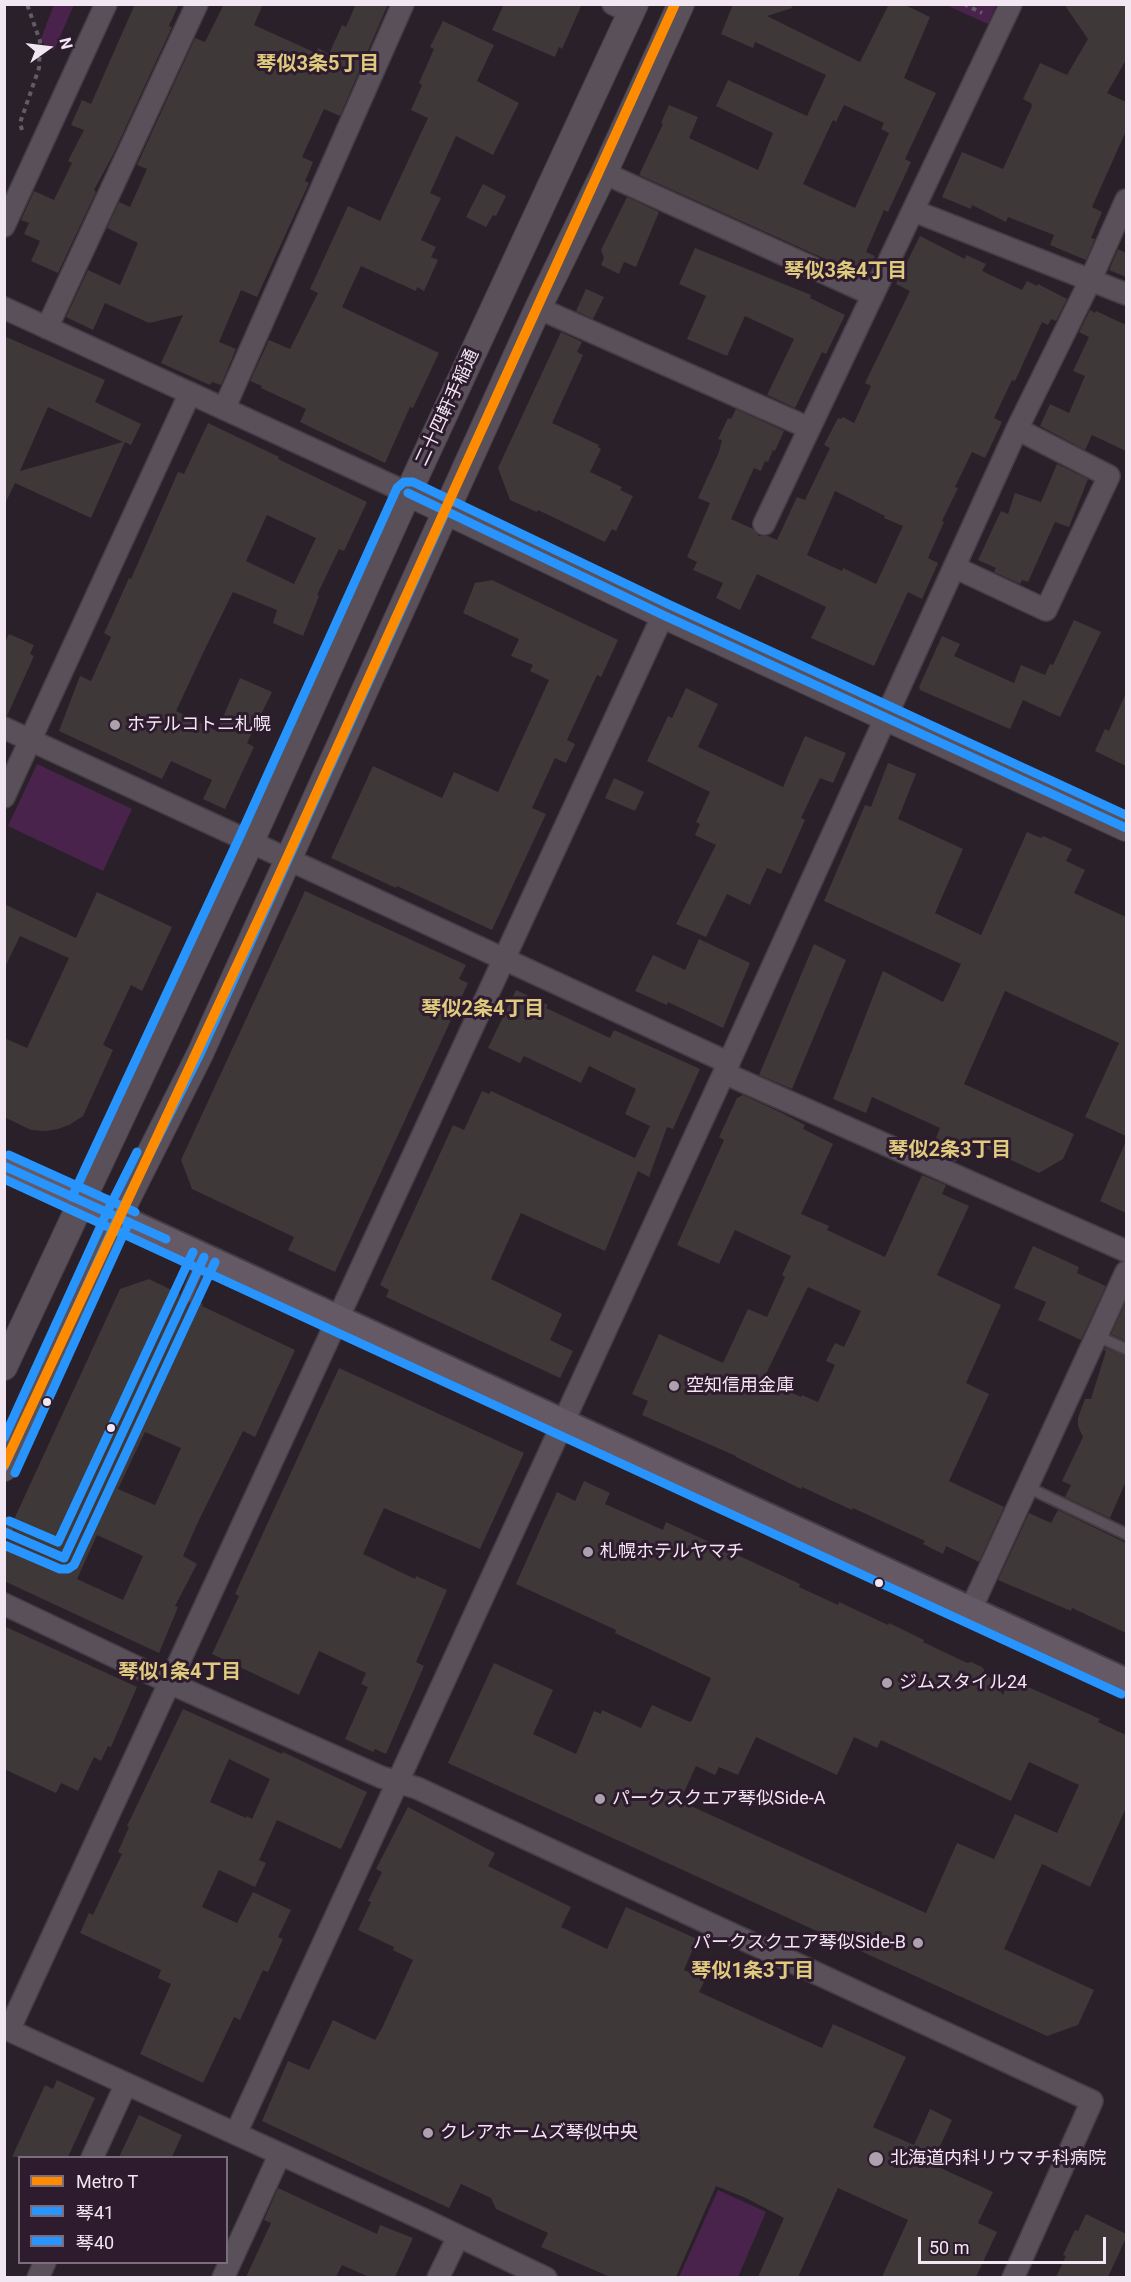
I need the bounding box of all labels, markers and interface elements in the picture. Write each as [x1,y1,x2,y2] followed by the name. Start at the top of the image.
[18,18,78,78] north arrow
[55,36,77,51] text: N
[257,53,379,77] district label: 琴似3条5丁目
[785,260,907,284] district label: 琴似3条4丁目
[412,346,484,470] street label: 二十四軒手稲通
[127,714,271,736] place label: ホテルコトニ札幌
[108,718,122,732] marker: ホテルコトニ札幌
[422,998,544,1022] district label: 琴似2条4丁目
[889,1139,1011,1163] district label: 琴似2条3丁目
[686,1375,794,1397] place label: 空知信用金庫
[667,1379,681,1393] marker: 空知信用金庫
[41,1396,53,1408] unlabelled marker
[105,1422,117,1434] unlabelled marker
[600,1541,744,1563] place label: 札幌ホテルヤマチ
[581,1545,595,1559] marker: 札幌ホテルヤマチ
[873,1577,885,1589] unlabelled marker
[119,1661,241,1685] district label: 琴似1条4丁目
[899,1672,1027,1694] place label: ジムスタイル24
[880,1676,894,1690] marker: ジムスタイル24
[612,1788,825,1810] place label: パークスクエア琴似Side-A
[593,1792,607,1806] marker: パークスクエア琴似Side-A
[693,1932,906,1954] place label: パークスクエア琴似Side-B
[911,1936,925,1950] marker: パークスクエア琴似Side-B
[692,1960,814,1984] district label: 琴似1条3丁目
[440,2122,638,2144] place label: クレアホームズ琴似中央
[421,2126,435,2140] marker: クレアホームズ琴似中央
[890,2148,1106,2170] place label: 北海道内科リウマチ科病院
[867,2150,885,2168] marker: 北海道内科リウマチ科病院
[18,2156,228,2264] legend
[76,2171,138,2192] text: Metro T
[76,2202,114,2223] text: 琴41
[921,2225,1108,2263] scale bar
[76,2232,114,2253] text: 琴40
[929,2237,969,2258] text: 50 m

